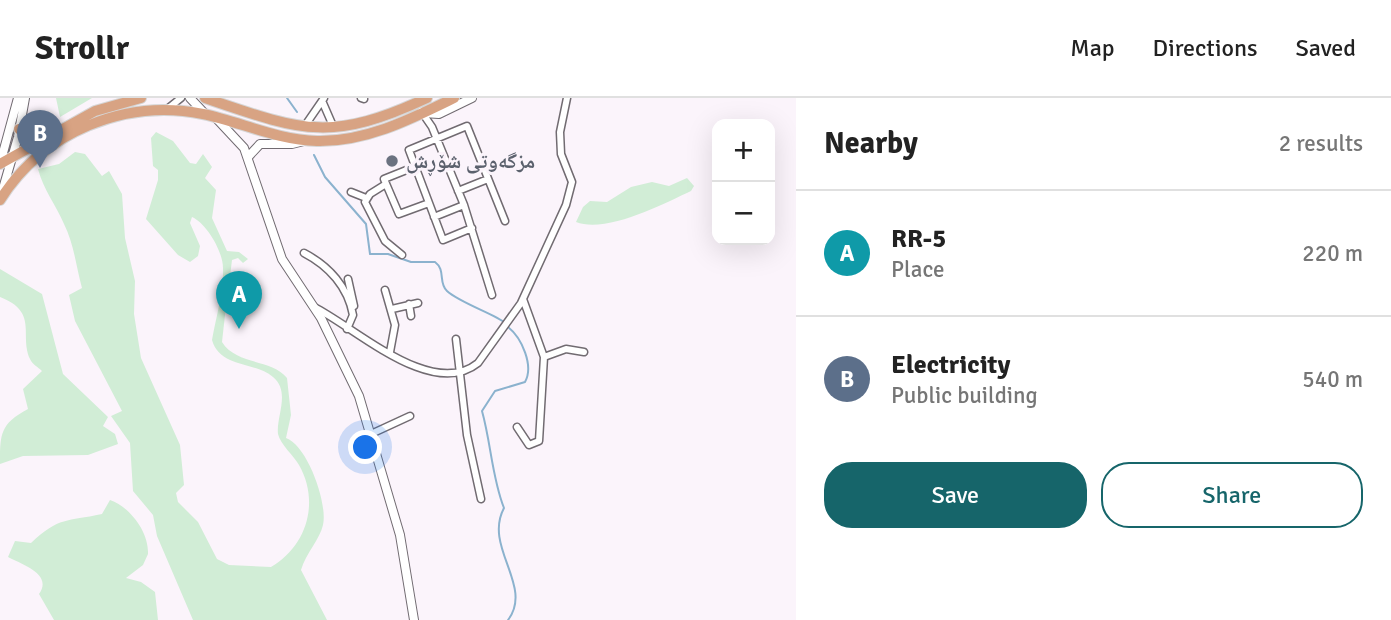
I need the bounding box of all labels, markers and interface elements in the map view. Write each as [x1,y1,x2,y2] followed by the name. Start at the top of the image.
[35,28,129,69] text: Strollr
[1070,33,1115,63] text: Map
[1153,33,1258,63] text: Directions
[1296,33,1356,63] text: Saved
[17,110,63,168] pin: B
[712,119,775,245] map controls
[712,119,775,182] button: +
[824,125,918,162] text: Nearby
[1279,129,1363,158] text: 2 results
[406,148,535,177] place label: مزگەوتی شۆڕش
[384,153,400,169] marker: مزگەوتی شۆڕش
[712,182,775,245] button: −
[891,223,946,255] text: RR-5
[840,239,854,268] text: A
[1302,239,1363,268] text: 220 m
[891,255,945,284] text: Place
[216,271,262,329] pin: A
[891,349,1011,381] text: Electricity
[840,365,854,394] text: B
[1302,365,1363,394] text: 540 m
[891,381,1038,410] text: Public building
[348,430,382,464] your location
[824,462,1087,528] button: Save
[1101,462,1363,528] button: Share

